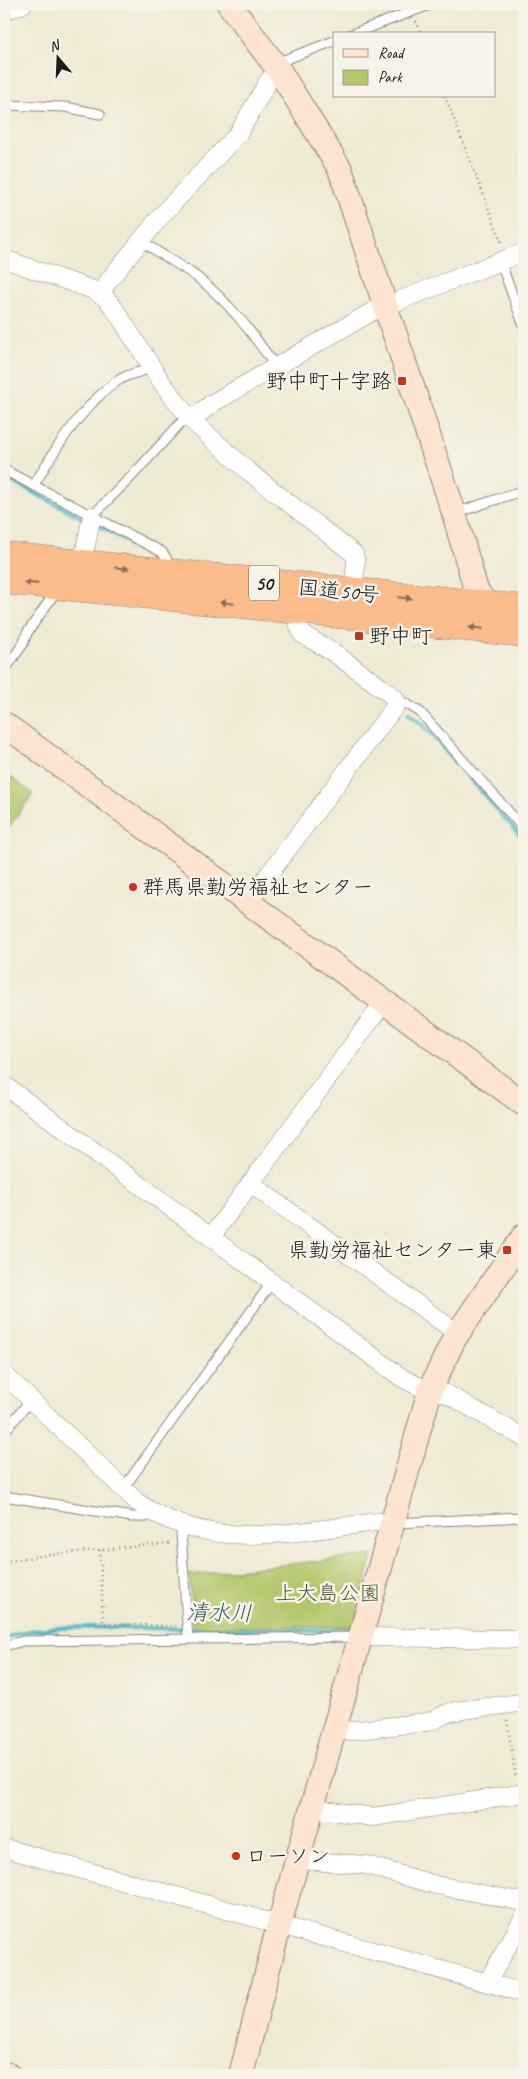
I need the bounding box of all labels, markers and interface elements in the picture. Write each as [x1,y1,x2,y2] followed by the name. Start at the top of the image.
[32,32,82,82] north arrow
[333,32,496,98] legend
[47,36,63,56] text: N
[378,44,405,63] text: Road
[378,68,403,87] text: Park
[266,368,392,394] place label: 野中町十字路
[396,375,408,387] marker: 野中町十字路
[114,564,130,572] one-way arrow
[249,566,279,600] road number: 50
[297,574,381,608] street label: 国道50号
[22,578,38,586] one-way arrow
[398,594,414,602] one-way arrow
[219,599,235,607] one-way arrow
[369,623,432,649] place label: 野中町
[467,624,483,632] one-way arrow
[353,630,365,642] marker: 野中町
[143,874,373,900] place label: 群馬県勤労福祉センター
[127,881,139,893] marker: 群馬県勤労福祉センター
[288,1237,497,1263] place label: 県勤労福祉センター東
[501,1244,513,1256] marker: 県勤労福祉センター東
[276,1580,381,1606] park label: 上大島公園
[186,1598,252,1628] water label: 清水川
[246,1843,330,1869] place label: ローソン
[230,1850,242,1862] marker: ローソン

